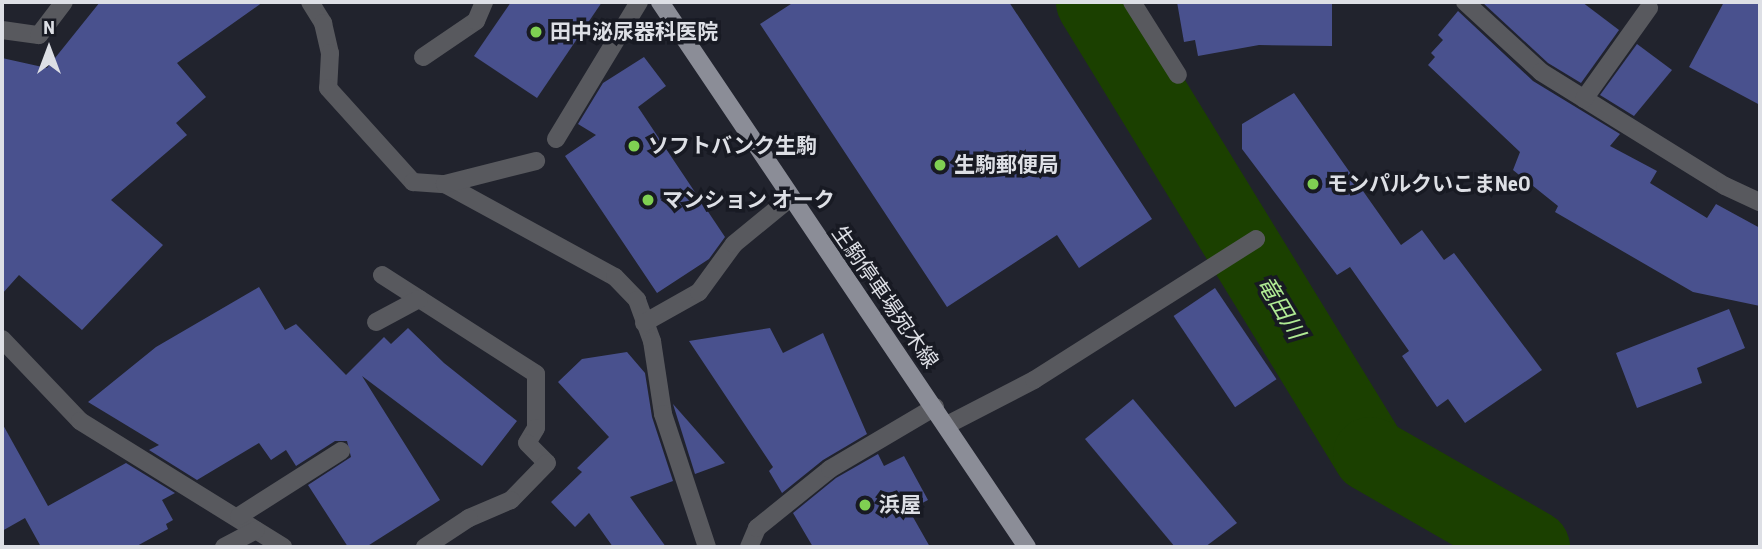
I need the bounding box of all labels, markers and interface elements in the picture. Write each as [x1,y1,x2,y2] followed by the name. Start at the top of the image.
[14,14,84,84] north arrow
[43,16,55,39] text: N
[550,19,718,45] place label: 田中泌尿器科医院
[528,24,544,40] marker: 田中泌尿器科医院
[648,133,816,159] place label: ソフトバンク生駒
[626,138,642,154] marker: ソフトバンク生駒
[954,152,1059,178] place label: 生駒郵便局
[932,157,948,173] marker: 生駒郵便局
[1327,171,1531,197] place label: モンパルクいこまNeO
[1305,176,1321,192] marker: モンパルクいこまNeO
[662,187,835,213] place label: マンション オーク
[640,192,656,208] marker: マンション オーク
[826,221,944,373] street label: 生駒停車場宛木線
[1250,271,1310,345] water label: 竜田川
[879,492,921,518] place label: 浜屋
[857,497,873,513] marker: 浜屋

